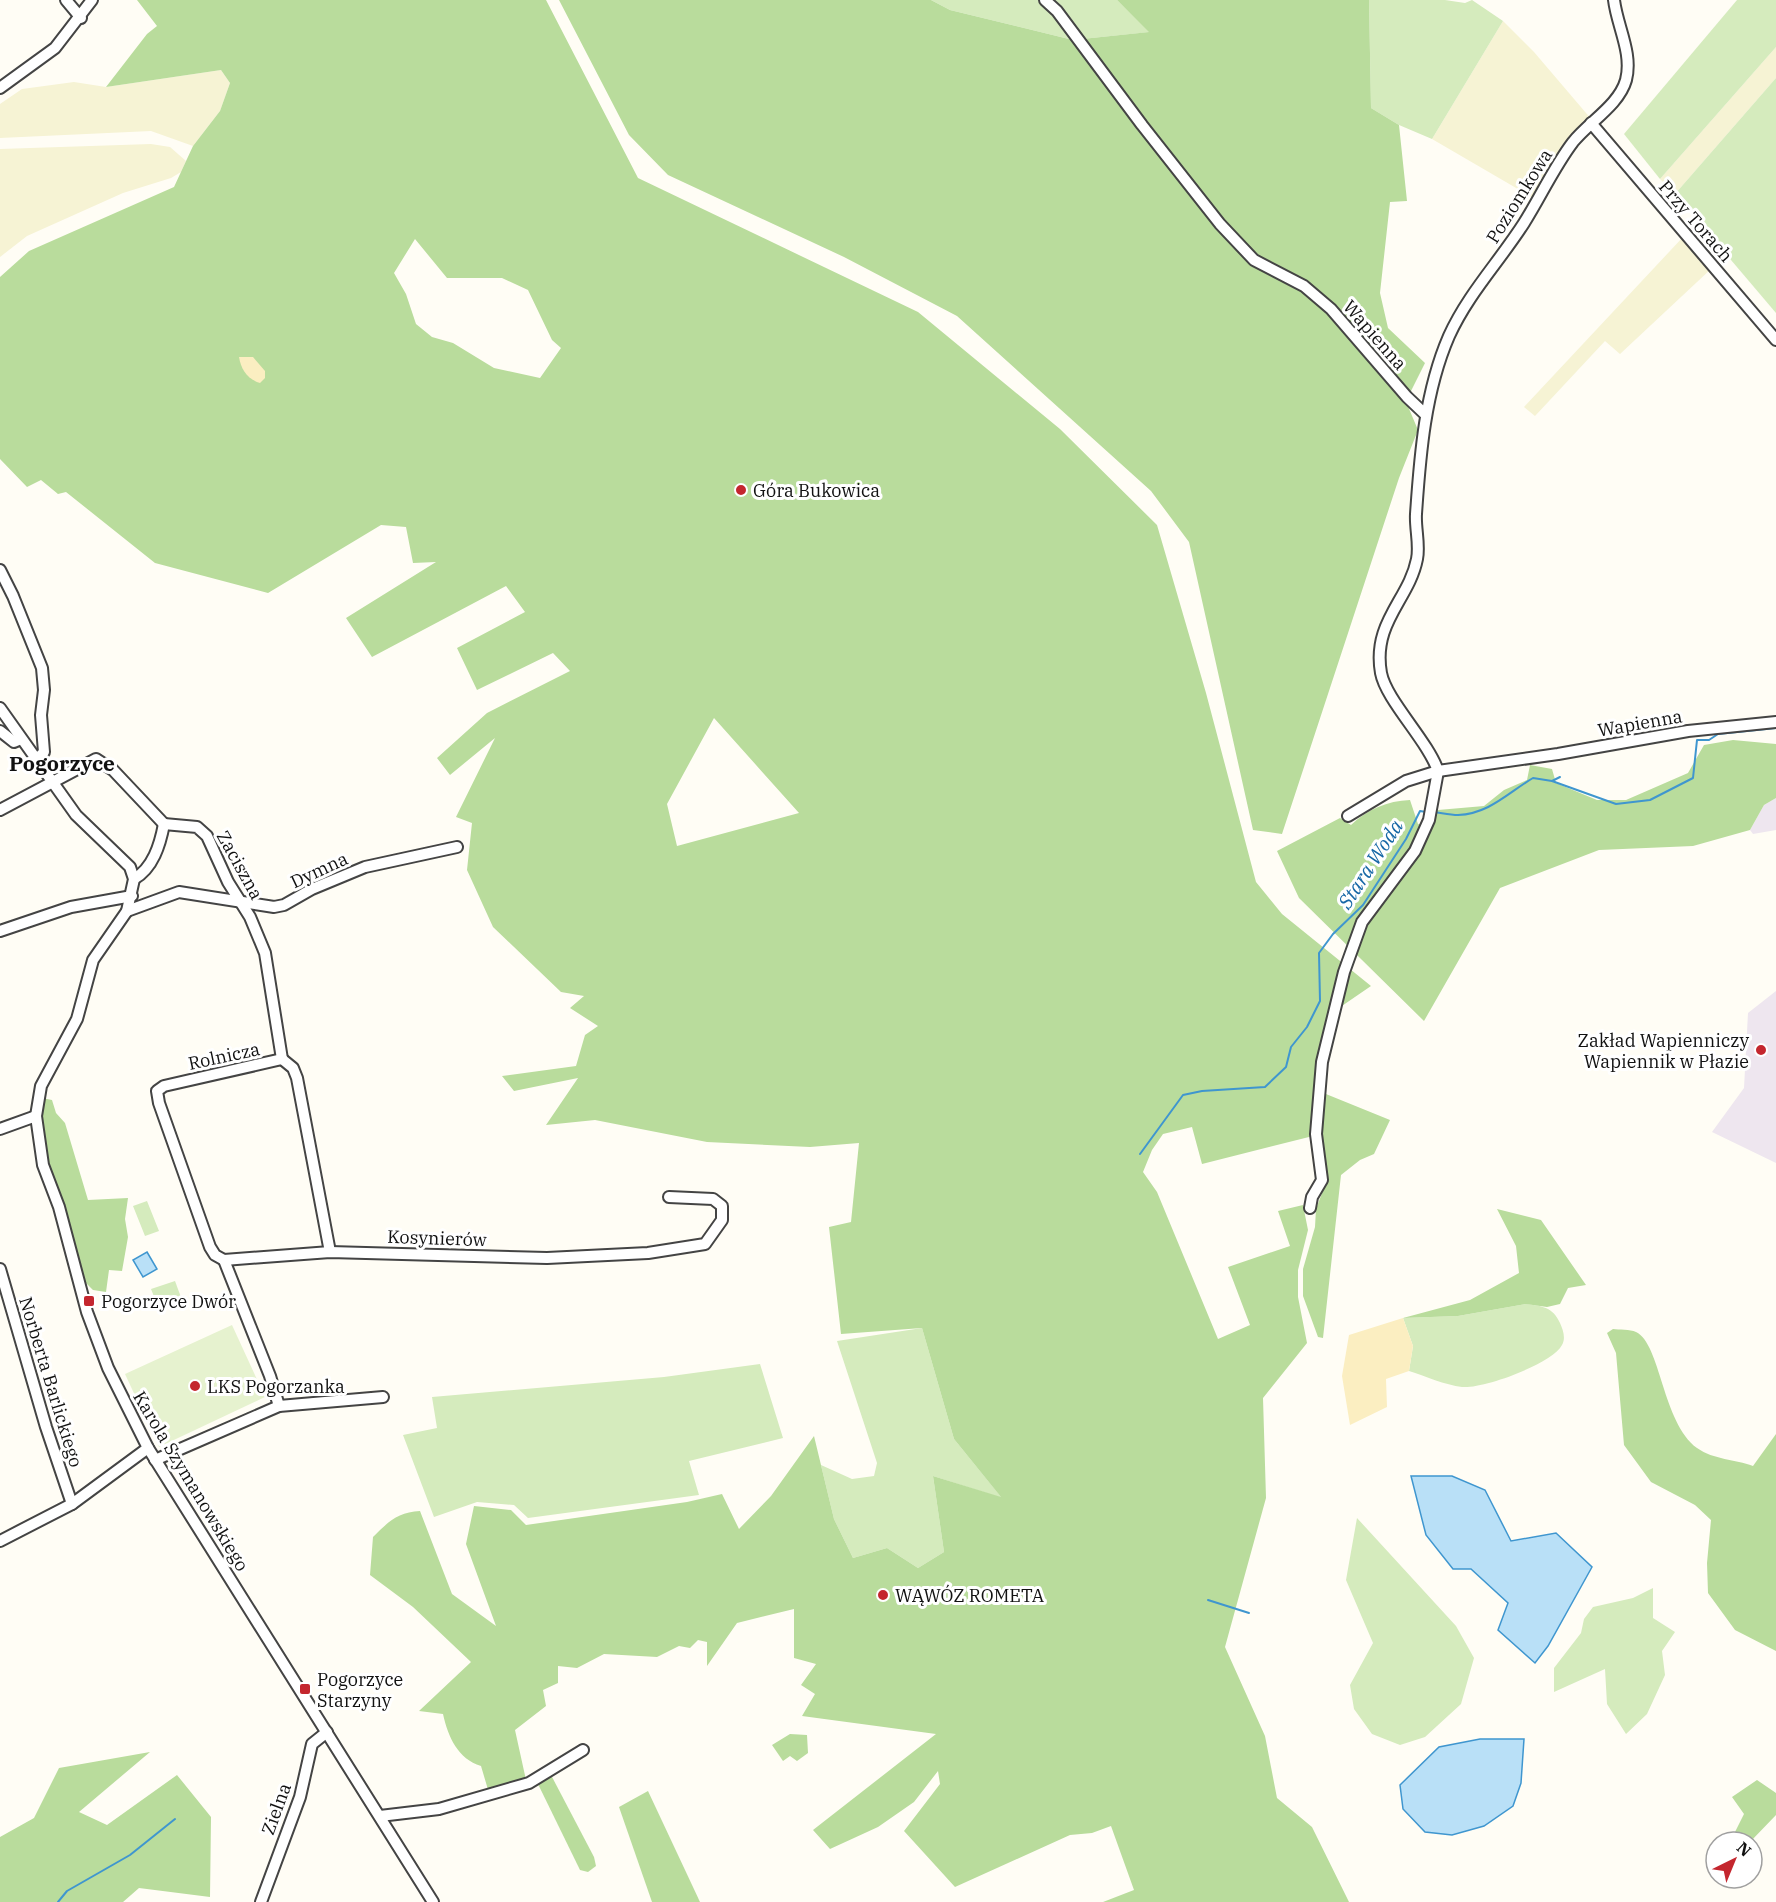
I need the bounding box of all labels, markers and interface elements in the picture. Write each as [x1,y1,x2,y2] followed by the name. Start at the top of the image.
[1481,144,1557,247] street label: Poziomkowa
[1654,175,1738,267] street label: Przy Torach
[1338,295,1412,375] street label: Wapienna
[753,479,880,502] place label: Góra Bukowica
[734,483,748,497] marker: Góra Bukowica
[1596,704,1684,742] street label: Wapienna
[9,749,115,777] district label: Pogorzyce
[1331,814,1409,915] water label: Stara Woda
[212,827,268,904] street label: Zaciszna
[287,847,352,893] street label: Dymna
[1577,1029,1749,1073] place label: Zakład Wapienniczy Wapiennik w Płazie
[186,1037,262,1075] street label: Rolnicza
[1754,1043,1768,1057] marker: Zakład Wapienniczy Wapiennik w Płazie
[387,1225,487,1251] street label: Kosynierów
[101,1290,236,1313] place label: Pogorzyce Dwór
[14,1294,88,1470] street label: Norberta Barlickiego
[82,1294,96,1308] marker: Pogorzyce Dwór
[207,1375,345,1398] place label: LKS Pogorzanka
[188,1379,202,1393] marker: LKS Pogorzanka
[128,1387,254,1575] street label: Karola Szymanowskiego
[895,1584,1045,1607] place label: WĄWÓZ ROMETA
[876,1588,890,1602] marker: WĄWÓZ ROMETA
[317,1668,403,1712] place label: Pogorzyce Starzyny
[298,1682,312,1696] marker: Pogorzyce Starzyny
[256,1780,296,1838] street label: Zielna
[1704,1830,1764,1890] north arrow
[1733,1837,1756,1861] text: N

